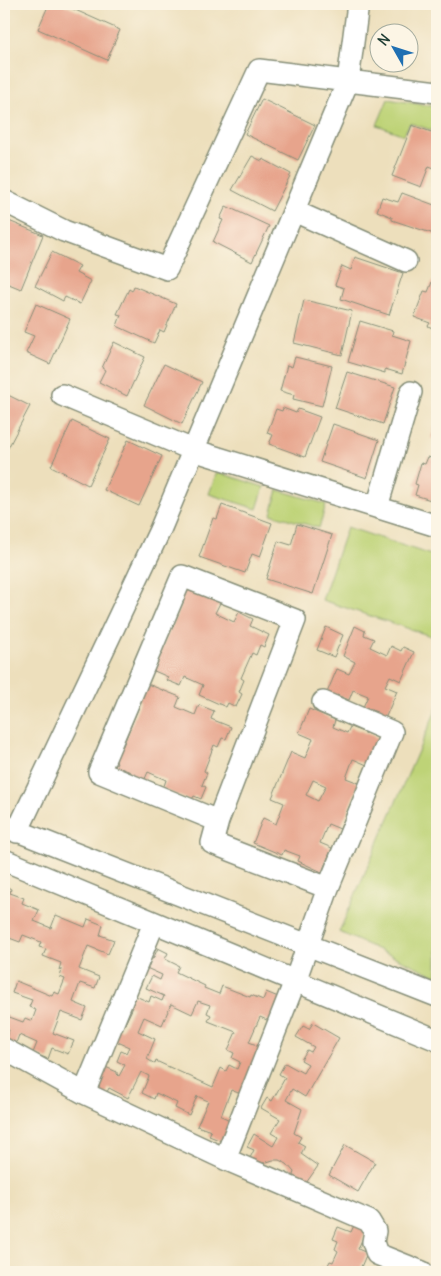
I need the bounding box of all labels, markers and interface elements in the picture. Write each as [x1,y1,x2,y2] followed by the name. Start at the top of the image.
[368,22,418,72] north arrow
[374,30,394,49] text: N

